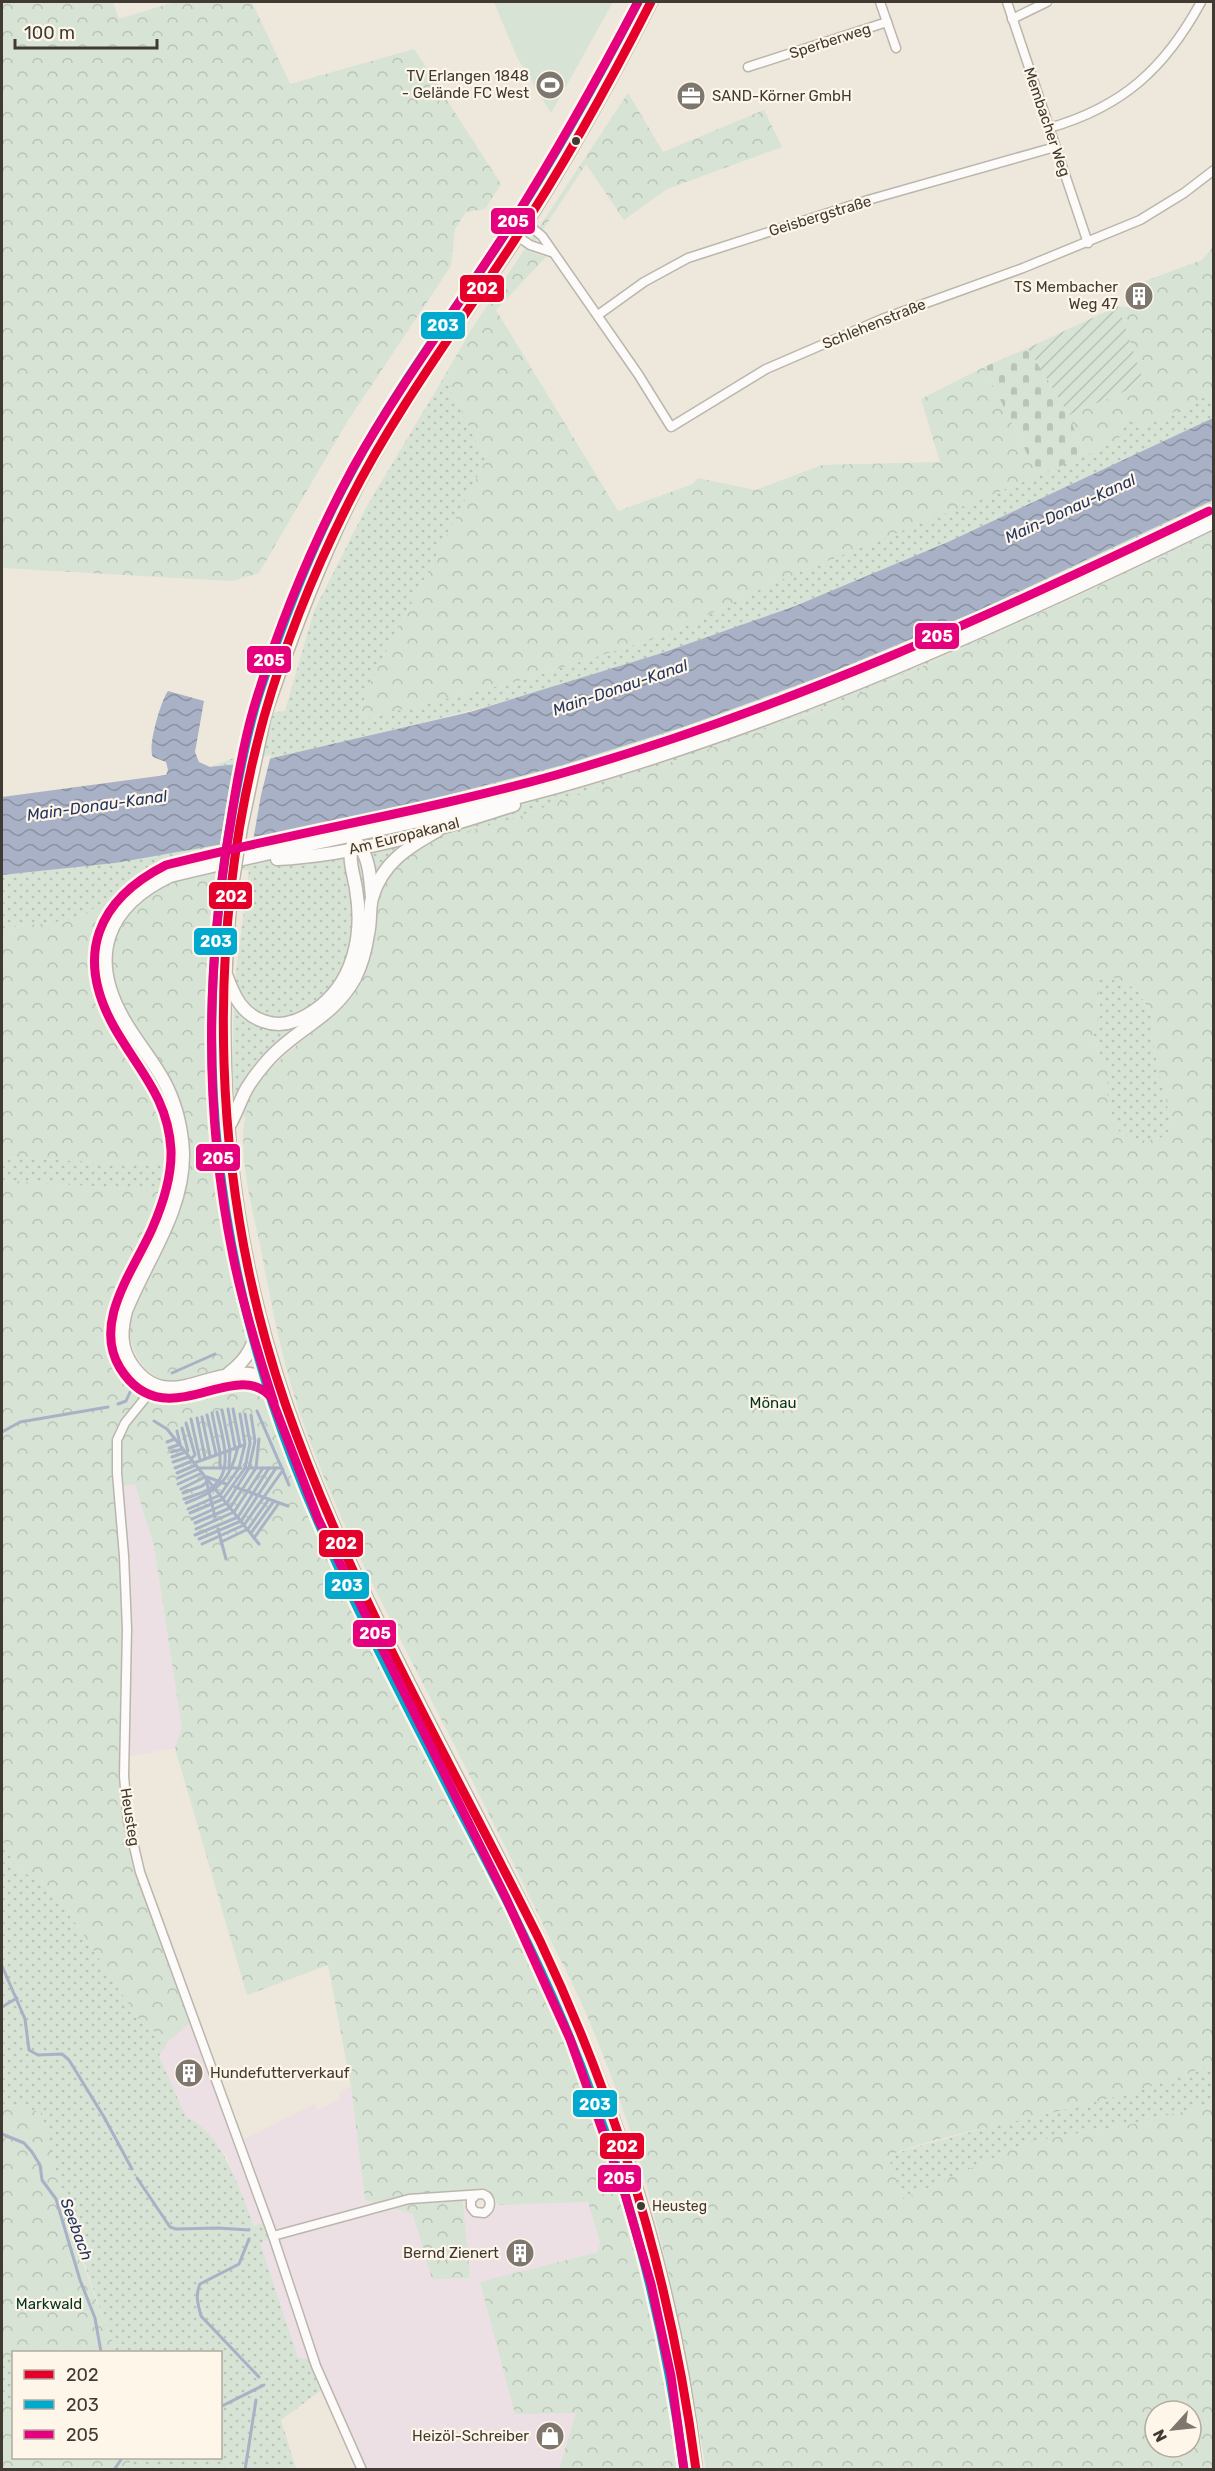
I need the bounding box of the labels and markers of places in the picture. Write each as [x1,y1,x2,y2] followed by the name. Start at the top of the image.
[402,67,529,102] place label: TV Erlangen 1848 - Gelände FC West
[534,69,566,101] sports icon: TV Erlangen 1848 - Gelände FC West
[675,80,707,112] office icon: SAND-Körner GmbH
[712,87,852,105] place label: SAND-Körner GmbH
[570,135,582,147] unlabelled marker
[1014,278,1118,313] place label: TS Membacher Weg 47
[1123,280,1155,312] building icon: TS Membacher Weg 47
[173,2057,205,2089] building icon: Hundefutterverkauf
[210,2064,350,2082] place label: Hundefutterverkauf
[652,2198,707,2215] place label: Heusteg
[635,2200,647,2212] marker: Heusteg
[504,2237,536,2269] building icon: Bernd Zienert
[403,2244,499,2262] place label: Bernd Zienert
[534,2420,566,2452] shop icon: Heizöl-Schreiber
[412,2427,529,2445] place label: Heizöl-Schreiber

